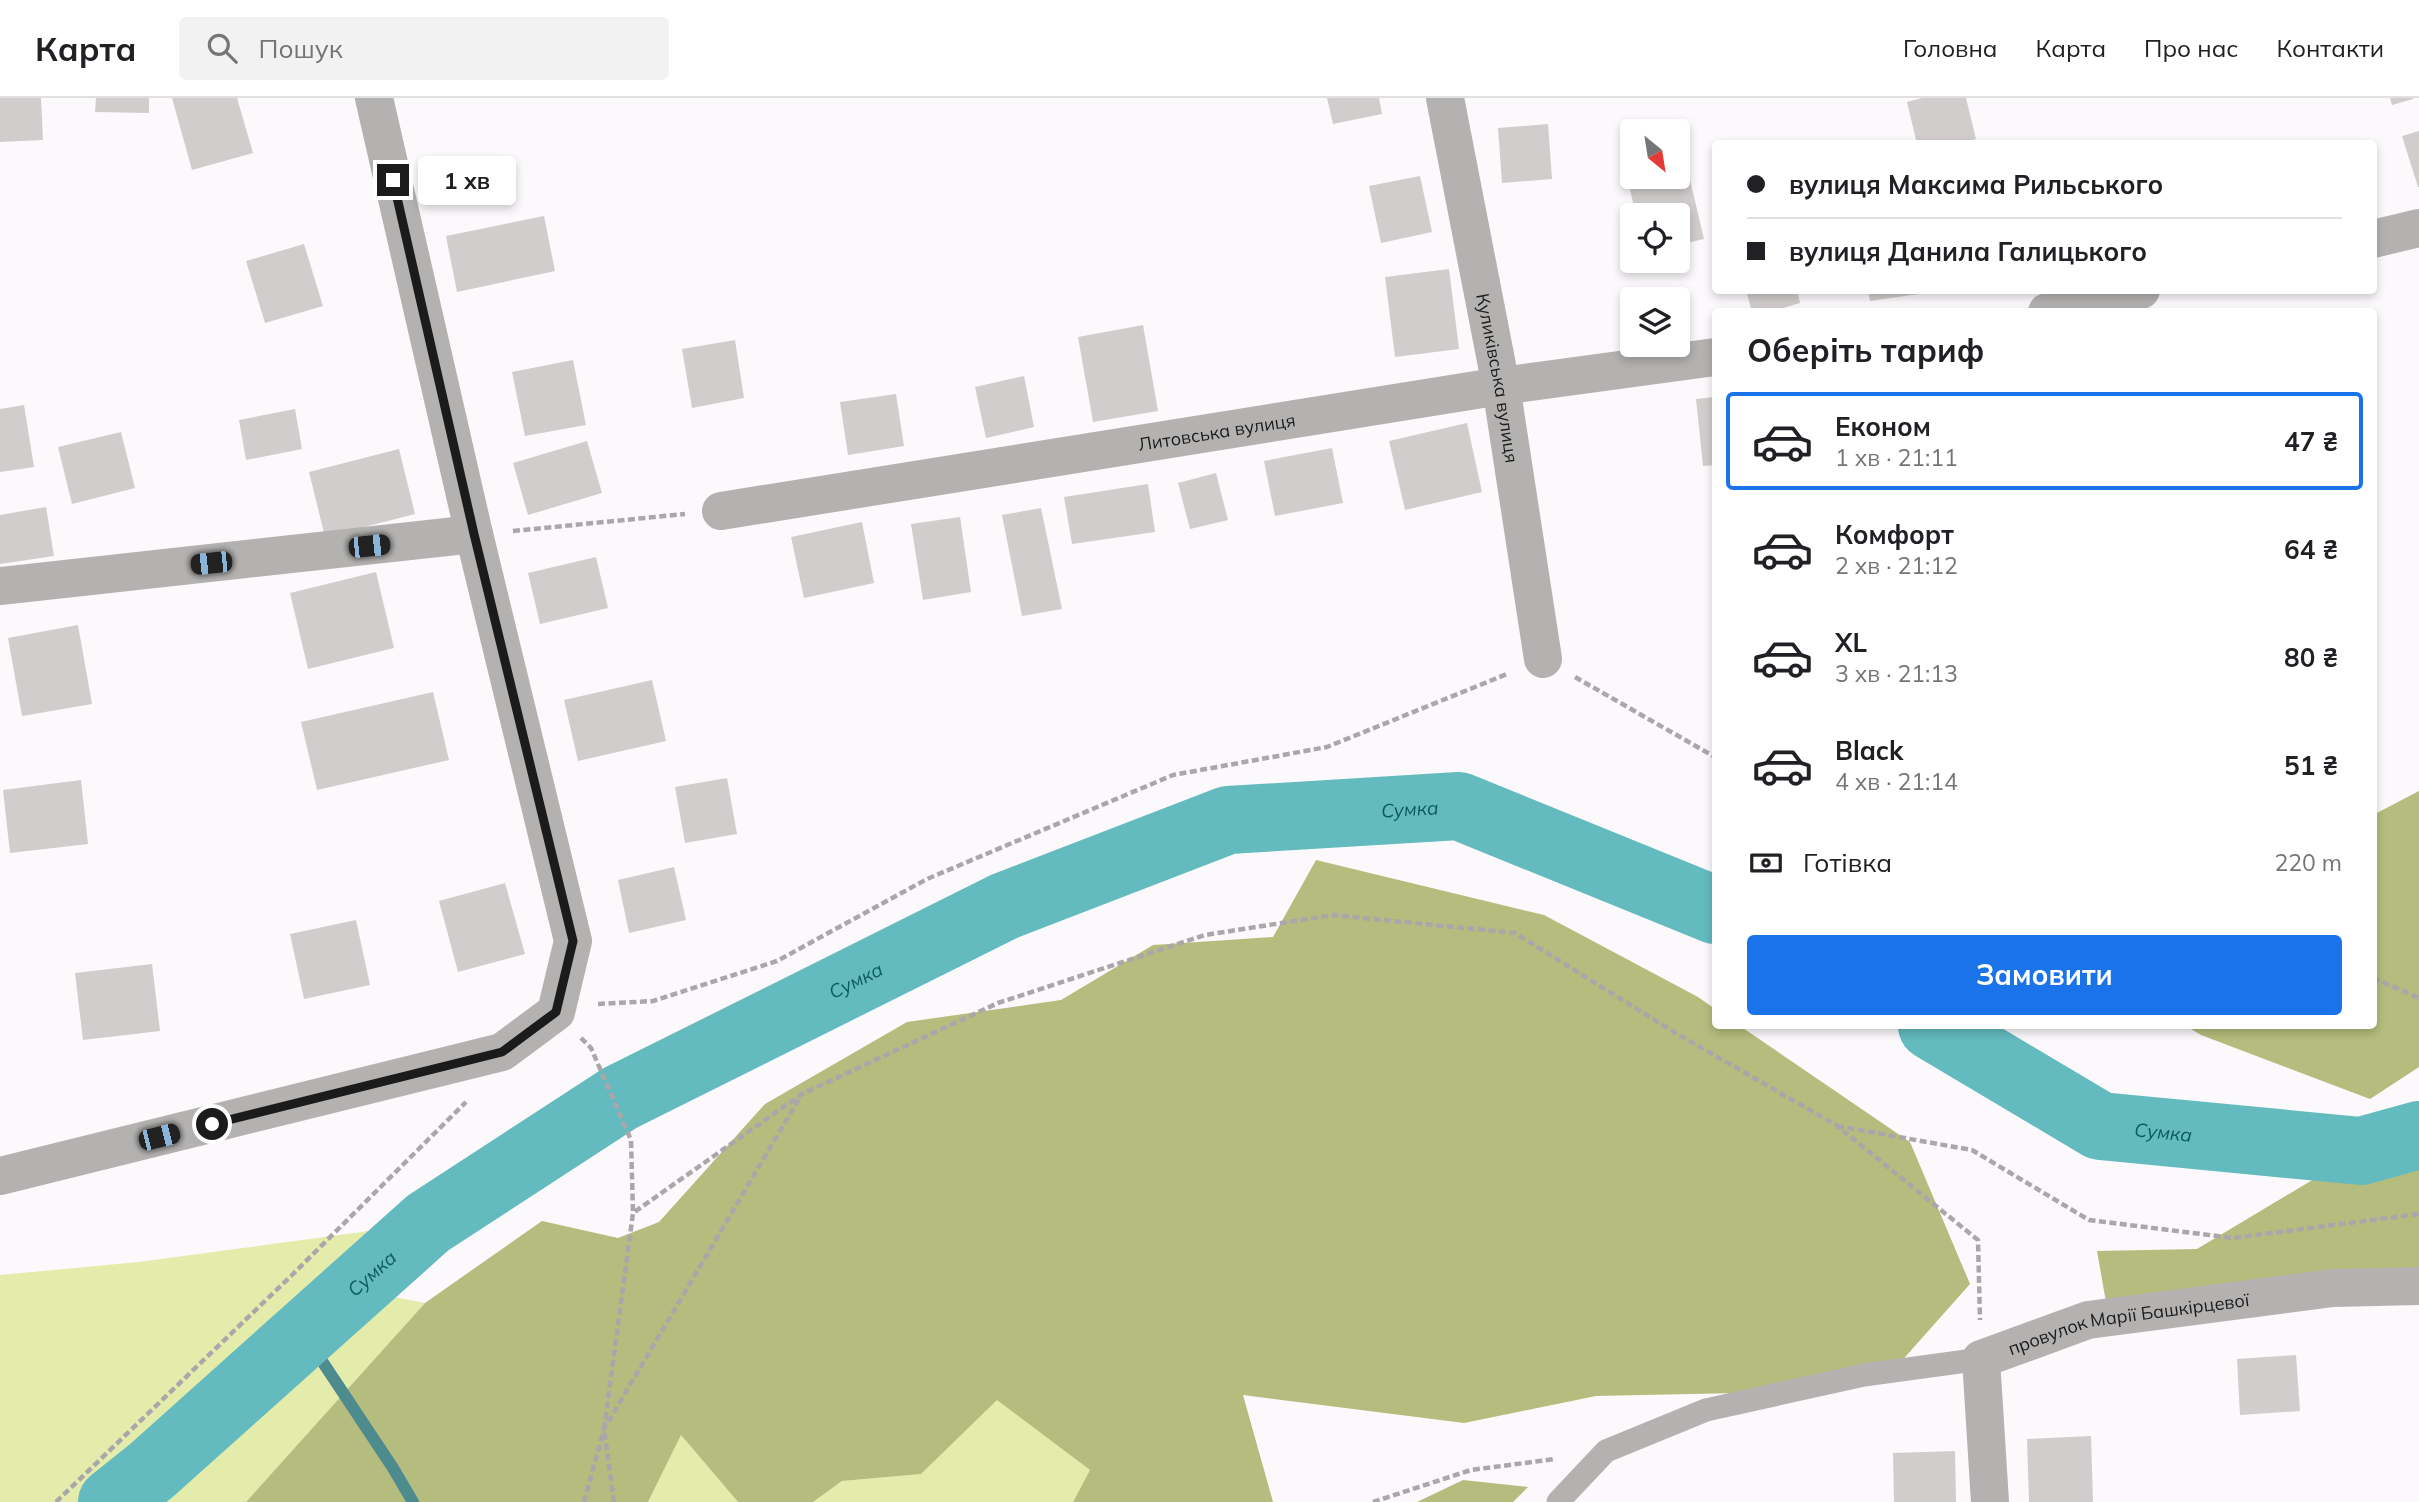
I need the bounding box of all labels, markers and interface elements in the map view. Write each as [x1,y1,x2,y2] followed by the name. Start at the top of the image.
[179,17,669,80] search box
[35,28,137,69] text: Карта
[203,29,241,67] icon: search
[259,32,343,65] text: Пошук
[1903,33,1997,63] text: Головна
[2035,33,2106,63] text: Карта
[2144,33,2238,63] text: Про нас
[2276,33,2384,63] text: Контакти
[1620,119,1690,189] north arrow
[1620,119,1690,357] map controls
[418,155,516,204] callout: 1 хв
[377,164,409,196] route end
[444,166,490,195] text: 1 хв
[1789,168,2163,201] text: вулиця Максима Рильського
[1620,203,1690,273] button: locate
[1789,235,2147,268] text: вулиця Данила Галицького
[1620,287,1690,357] button: layers
[1472,291,1524,464] street label: Куликівська вулиця
[1747,330,1984,370] text: Оберіть тариф
[1136,408,1297,455] street label: Литовська вулиця
[1751,410,1814,473] icon: car
[1835,410,1931,443] text: Економ
[2284,425,2338,458] text: 47 ₴
[1835,443,1958,472] text: 1 хв · 21:11
[1751,518,1814,581] icon: car
[1835,518,1954,551] text: Комфорт
[348,533,391,559] car
[2284,533,2338,566] text: 64 ₴
[190,550,233,576] car
[1835,551,1958,580] text: 2 хв · 21:12
[1751,626,1814,689] icon: car
[1835,626,1867,659] text: XL
[2284,641,2338,674] text: 80 ₴
[1835,659,1958,688] text: 3 хв · 21:13
[1751,734,1814,797] icon: car
[1835,734,1903,767] text: Black
[2284,749,2338,782] text: 51 ₴
[1835,767,1958,796] text: 4 хв · 21:14
[1380,795,1439,823] water label: Сумка
[1747,844,1785,882] icon: cash
[1803,846,1892,879] text: Готівка
[2274,848,2342,877] text: 220 m
[1747,935,2342,1015] button: Замовити
[824,957,887,1004] water label: Сумка
[196,1108,228,1140] route start
[2133,1117,2193,1147] water label: Сумка
[137,1122,182,1152] car
[342,1245,401,1302] water label: Сумка
[2005,1288,2251,1360] street label: провулок Марії Башкірцевої

